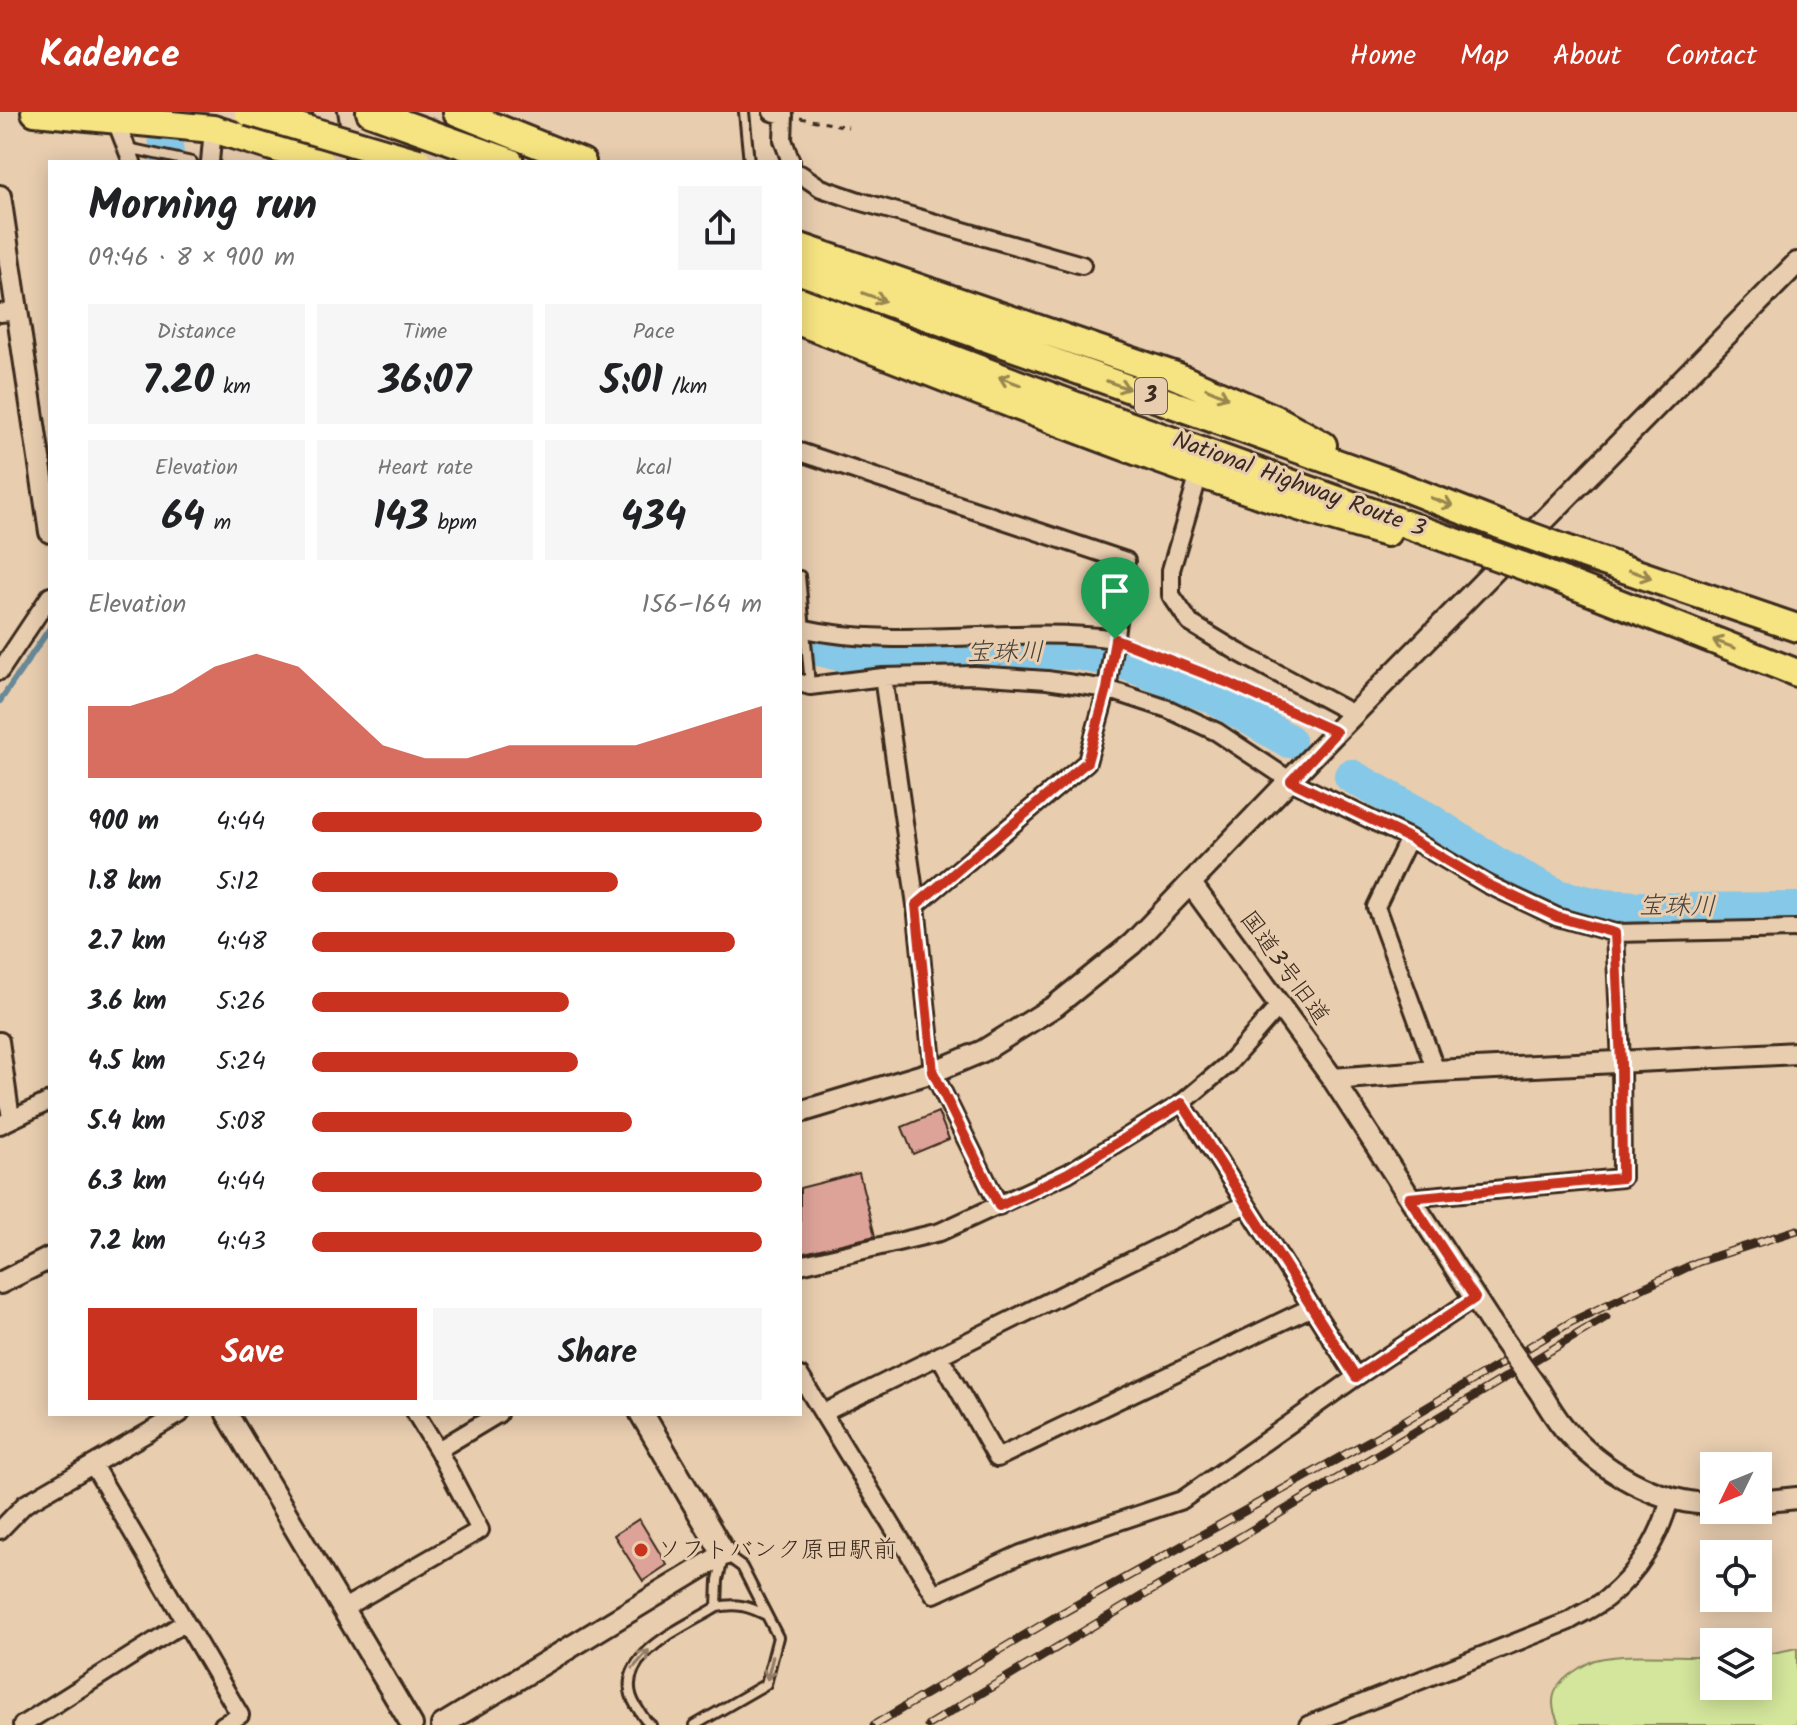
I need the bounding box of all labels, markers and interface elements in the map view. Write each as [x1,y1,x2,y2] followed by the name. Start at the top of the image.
[40,26,179,86] text: Kadence
[1350,34,1416,79] text: Home
[1460,34,1509,79] text: Map
[1553,34,1621,79] text: About
[1665,34,1757,79] text: Contact
[88,172,317,242] text: Morning run
[678,186,762,270] button: share
[88,237,295,279] text: 09:46 · 8 × 900 m
[861,291,886,306] one-way arrow
[157,315,236,350] text: Distance
[403,315,447,350] text: Time
[633,315,675,350] text: Pace
[142,350,214,414] text: 7.20
[379,350,471,414] text: 36:07
[600,350,663,414] text: 5:01
[214,370,251,405] text: km
[663,370,707,405] text: /km
[998,373,1023,387] one-way arrow
[1135,378,1167,414] road number: 3
[1106,379,1130,393] one-way arrow
[1204,387,1229,402] one-way arrow
[1167,421,1431,549] street label: National Highway Route 3
[155,451,238,486] text: Elevation
[377,451,473,486] text: Heart rate
[636,451,672,486] text: kcal
[161,486,205,550] text: 64
[373,486,429,550] text: 143
[621,486,686,550] text: 434
[1429,496,1454,510] one-way arrow
[205,506,231,541] text: m
[429,506,477,541] text: bpm
[1081,557,1149,639] pin
[1627,568,1652,583] one-way arrow
[1093,569,1137,613] icon: arrive
[88,584,186,626] text: Elevation
[641,584,762,626] text: 156–164 m
[966,632,1044,674] water label: 宝珠川
[1712,636,1737,651] one-way arrow
[88,801,159,843] text: 900 m
[216,801,265,843] text: 4:44
[88,861,161,903] text: 1.8 km
[216,861,260,903] text: 5:12
[1638,885,1716,929] water label: 宝珠川
[1229,902,1339,1034] street label: 国道3号旧道
[88,921,166,963] text: 2.7 km
[216,921,267,963] text: 4:48
[88,981,167,1023] text: 3.6 km
[216,981,266,1023] text: 5:26
[88,1041,166,1083] text: 4.5 km
[216,1041,266,1083] text: 5:24
[88,1101,166,1143] text: 5.4 km
[216,1101,265,1143] text: 5:08
[88,1161,167,1203] text: 6.3 km
[216,1161,265,1203] text: 4:44
[88,1221,166,1263] text: 7.2 km
[216,1221,266,1263] text: 4:43
[88,1308,417,1400] button: Save
[433,1308,762,1400] button: Share
[1700,1452,1772,1524] north arrow
[1700,1452,1772,1700] map controls
[657,1531,897,1570] place label: ソフトバンク原田駅前
[1700,1540,1772,1612] button: locate
[632,1541,650,1559] marker: ソフトバンク原田駅前
[1700,1628,1772,1700] button: layers
[632,1650,650,1670] one-way arrow
[762,1655,777,1681] one-way arrow

